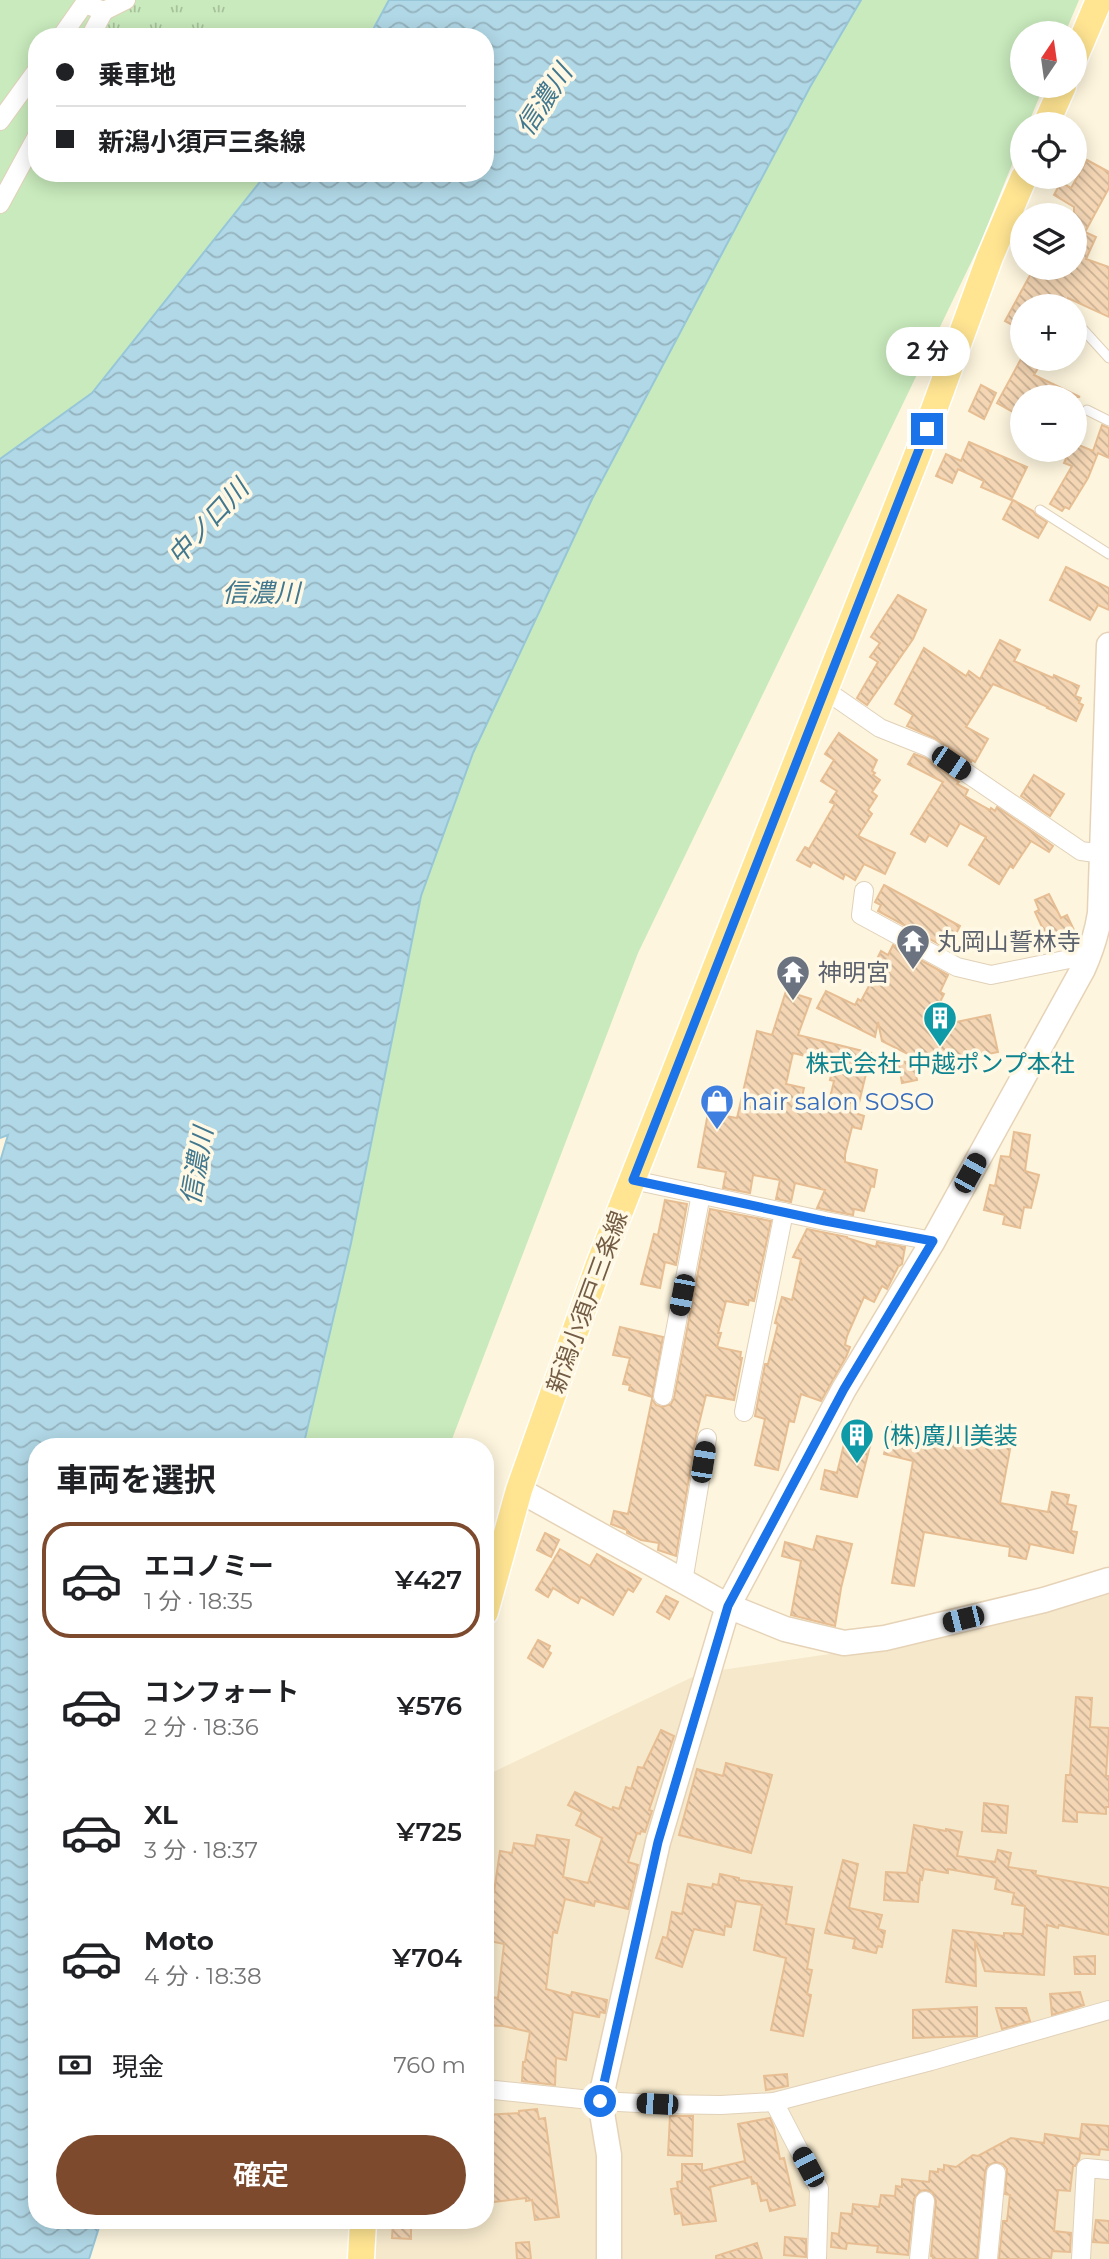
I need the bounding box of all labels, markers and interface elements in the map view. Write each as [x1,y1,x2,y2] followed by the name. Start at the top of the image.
[1010,21,1087,98] north arrow
[1010,21,1087,462] map controls
[509,56,580,141] water label: 信濃川
[98,59,176,91] text: 乗車地
[1010,112,1087,189] button: locate
[98,126,306,158] text: 新潟小須戸三条線
[1010,203,1087,280] button: layers
[1010,294,1087,371] button: +
[885,328,969,376] callout: 2 分
[907,337,949,365] text: 2 分
[1010,385,1087,462] button: −
[911,413,943,445] route end
[161,471,257,571] water label: 中ノ口川
[222,577,303,609] water label: 信濃川
[928,743,975,783] car
[894,922,932,971] temple icon: 丸岡山誓林寺
[937,927,1081,956] place label: 丸岡山誓林寺
[774,953,812,1002] temple icon: 神明宮
[818,958,890,987] place label: 神明宮
[921,999,959,1048] building icon: 株式会社 中越ポンプ本社
[805,1049,1075,1078] place label: 株式会社 中越ポンプ本社
[698,1082,736,1131] shop icon: hair salon SOSO
[742,1087,934,1116] place label: hair salon SOSO
[174,1122,220,1207] water label: 信濃川
[951,1150,990,1196] car
[541,1207,633,1397] street label: 新潟小須戸三条線
[668,1272,697,1318] car
[838,1416,876,1465] building icon: (株)廣川美装
[882,1421,1018,1450] place label: (株)廣川美装
[690,1440,717,1484] car
[56,1460,216,1499] text: 車両を選択
[60,1549,123,1612] icon: car
[144,1550,274,1582] text: エコノミー
[395,1564,462,1596] text: ¥427
[144,1587,253,1615] text: 1 分 · 18:35
[941,1604,986,1634] car
[60,1675,123,1738] icon: car
[144,1676,299,1708] text: コンフォート
[397,1690,462,1722] text: ¥576
[144,1713,259,1741] text: 2 分 · 18:36
[144,1799,178,1831] text: XL
[60,1801,123,1864] icon: car
[396,1816,462,1848] text: ¥725
[144,1836,258,1864] text: 3 分 · 18:37
[144,1925,214,1957] text: Moto
[60,1927,123,1990] icon: car
[392,1942,462,1974] text: ¥704
[144,1962,262,1990] text: 4 分 · 18:38
[56,2046,94,2084] icon: cash
[112,2051,164,2083] text: 現金
[393,2051,466,2079] text: 760 m
[584,2085,616,2117] route start
[636,2092,679,2116] car
[56,2135,466,2215] button: 確定
[789,2144,828,2190] car

